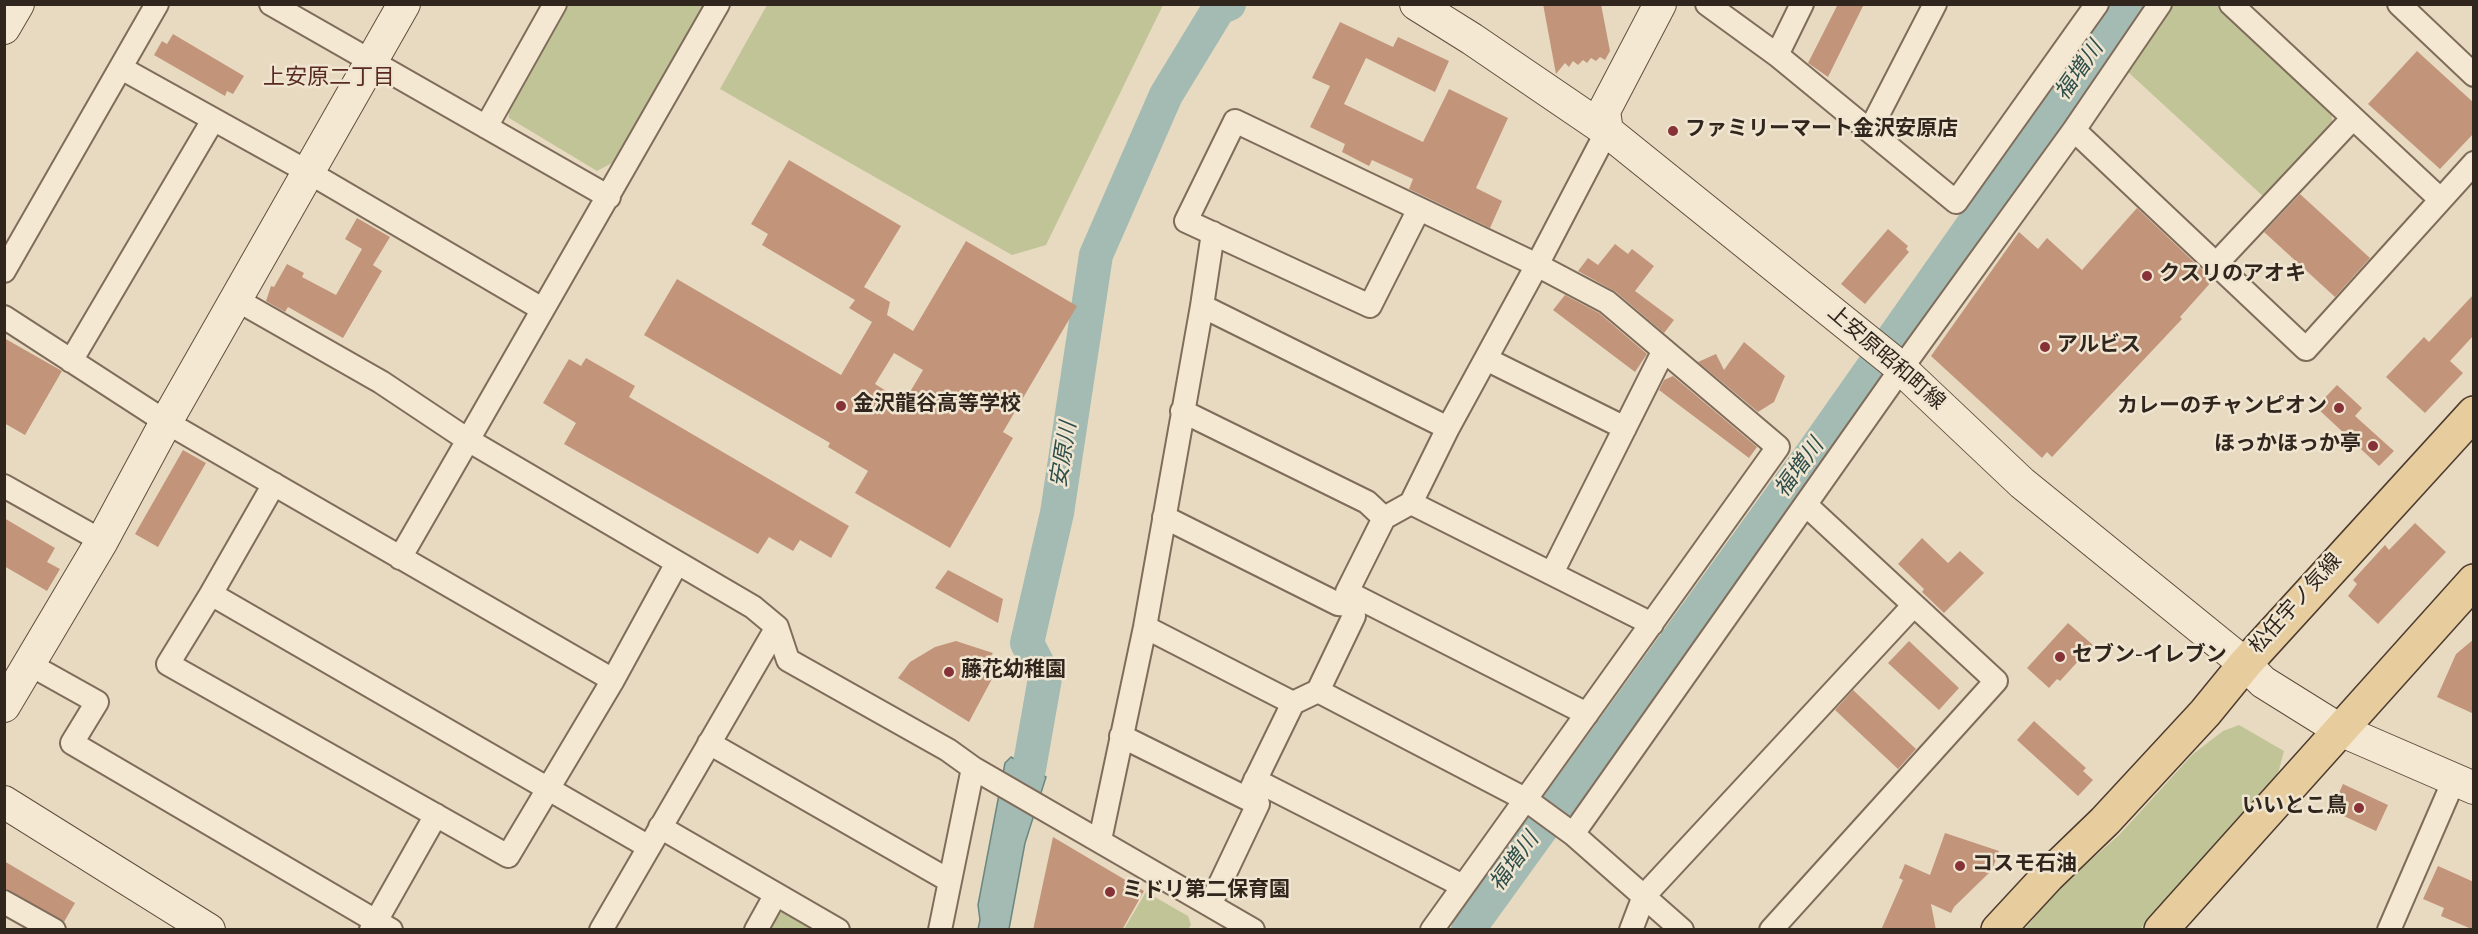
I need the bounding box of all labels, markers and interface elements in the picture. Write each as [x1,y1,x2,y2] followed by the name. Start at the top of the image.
[2051,37,2111,107] water label: 福増川
[263,67,395,93] district label: 上安原二丁目
[1685,118,1958,144] place label: ファミリーマート金沢安原店
[1666,124,1680,138] marker: ファミリーマート金沢安原店
[2159,263,2306,289] place label: クスリのアオキ
[2140,269,2154,283] marker: クスリのアオキ
[1821,301,1949,417] street label: 上安原昭和町線
[2057,334,2141,360] place label: アルビス
[2038,340,2052,354] marker: アルビス
[853,393,1021,419] place label: 金沢龍谷高等学校
[2117,395,2327,421] place label: カレーのチャンピオン
[834,399,848,413] marker: 金沢龍谷高等学校
[2332,401,2346,415] marker: カレーのチャンピオン
[1048,420,1084,490] water label: 安原川
[2214,433,2361,459] place label: ほっかほっか亭
[1771,435,1831,503] water label: 福増川
[2366,439,2380,453] marker: ほっかほっか亭
[2245,550,2349,660] street label: 松任宇ノ気線
[2072,644,2227,670] place label: セブン-イレブン
[2053,650,2067,664] marker: セブン-イレブン
[961,659,1066,685] place label: 藤花幼稚園
[942,665,956,679] marker: 藤花幼稚園
[2242,795,2347,821] place label: いいとこ鳥
[2352,801,2366,815] marker: いいとこ鳥
[1486,829,1546,897] water label: 福増川
[1972,853,2077,879] place label: コスモ石油
[1953,859,1967,873] marker: コスモ石油
[1122,879,1290,905] place label: ミドリ第二保育園
[1103,885,1117,899] marker: ミドリ第二保育園

